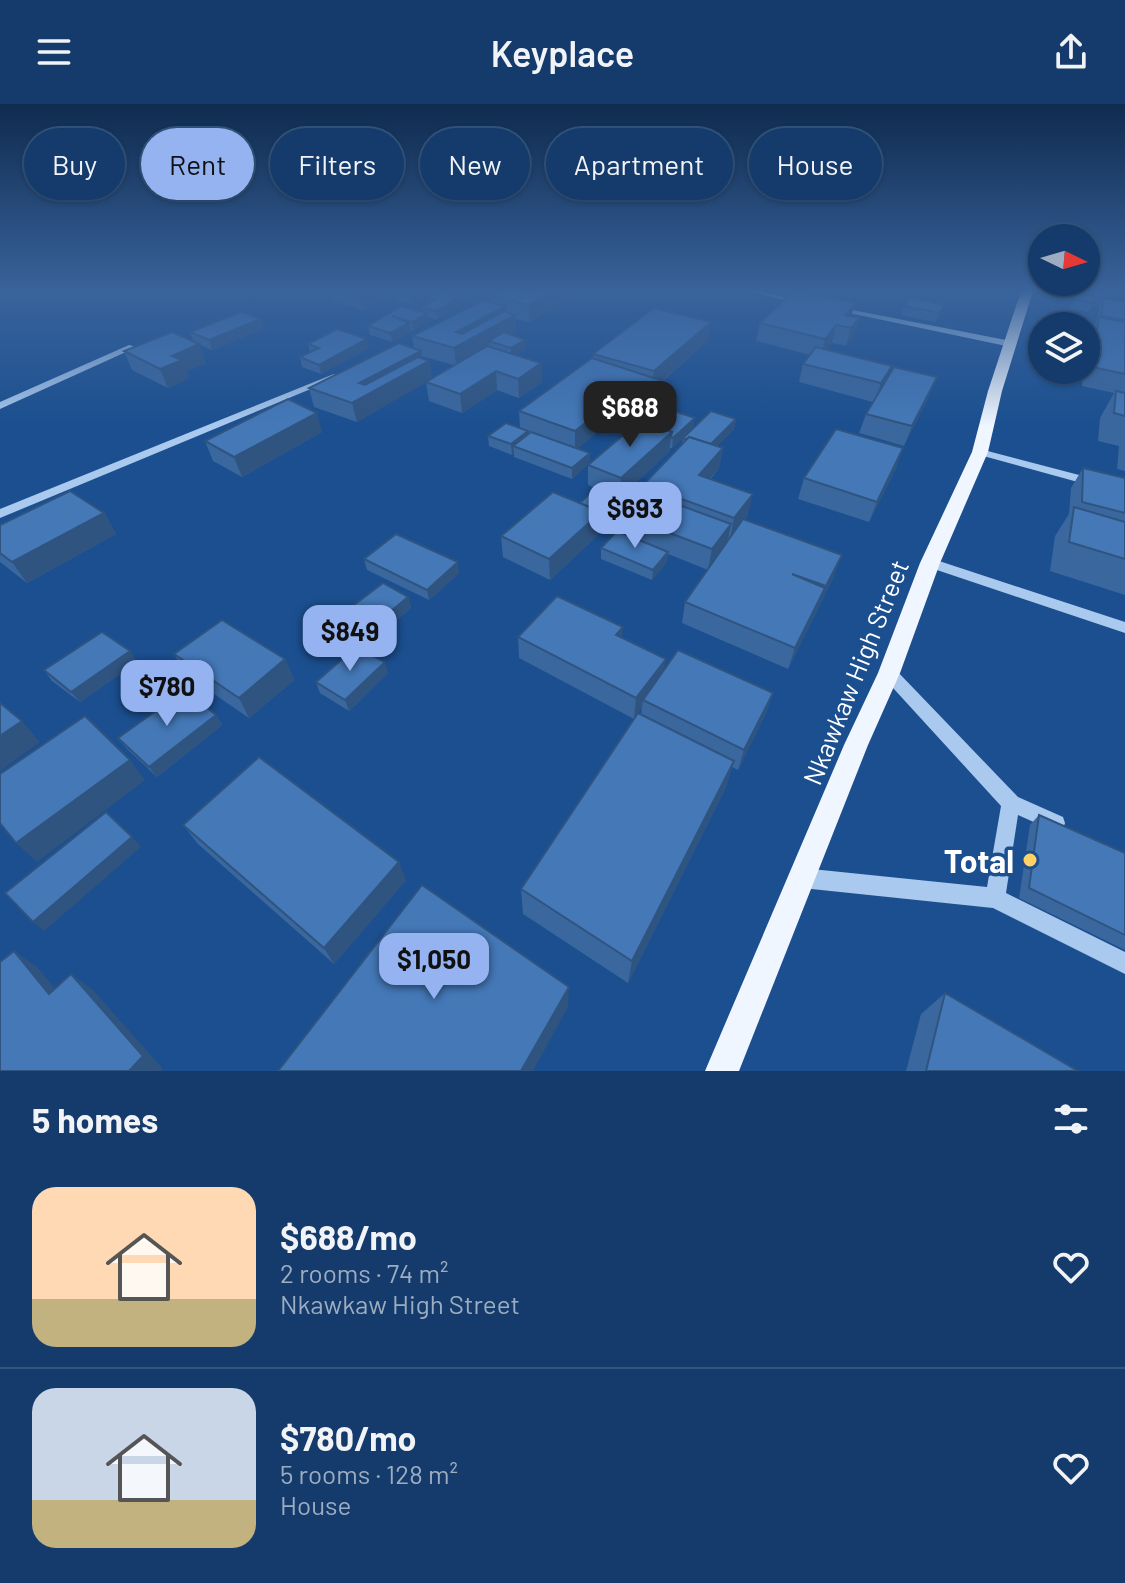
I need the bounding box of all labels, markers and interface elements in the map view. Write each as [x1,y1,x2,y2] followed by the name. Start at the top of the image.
[32,30,76,74] icon: menu
[1049,30,1093,74] icon: share
[491,31,634,74] text: Keyplace
[24,128,125,200] chip: Buy
[141,128,254,200] chip: Rent
[270,128,404,200] chip: Filters
[420,128,530,200] chip: New
[546,128,733,200] chip: Apartment
[749,128,882,200] chip: House
[1028,224,1100,296] north arrow
[1028,224,1100,384] map controls
[1028,312,1100,384] button: layers
[583,381,677,449] pin: $688
[602,391,658,422] text: $688
[588,482,682,550] pin: $693
[607,492,663,523] text: $693
[796,555,914,789] street label: Nkawkaw High Street
[303,605,397,673] pin: $849
[321,615,379,646] text: $849
[120,660,214,728] pin: $780
[139,670,195,701] text: $780
[944,841,1014,879] place label: Total
[1021,851,1039,869] marker: Total
[369,933,499,1001] pin: $1,050
[397,943,471,974] text: $1,050
[1049,1097,1093,1141] icon: filters
[32,1099,158,1140] text: 5 homes
[280,1216,417,1257] text: $688/mo
[96,1219,192,1315] icon: home
[1049,1245,1093,1289] icon: heart
[280,1257,448,1288] text: 2 rooms · 74 m²
[280,1288,520,1319] text: Nkawkaw High Street
[280,1417,416,1458] text: $780/mo
[96,1420,192,1516] icon: home
[1049,1446,1093,1490] icon: heart
[280,1458,458,1489] text: 5 rooms · 128 m²
[280,1489,351,1520] text: House

